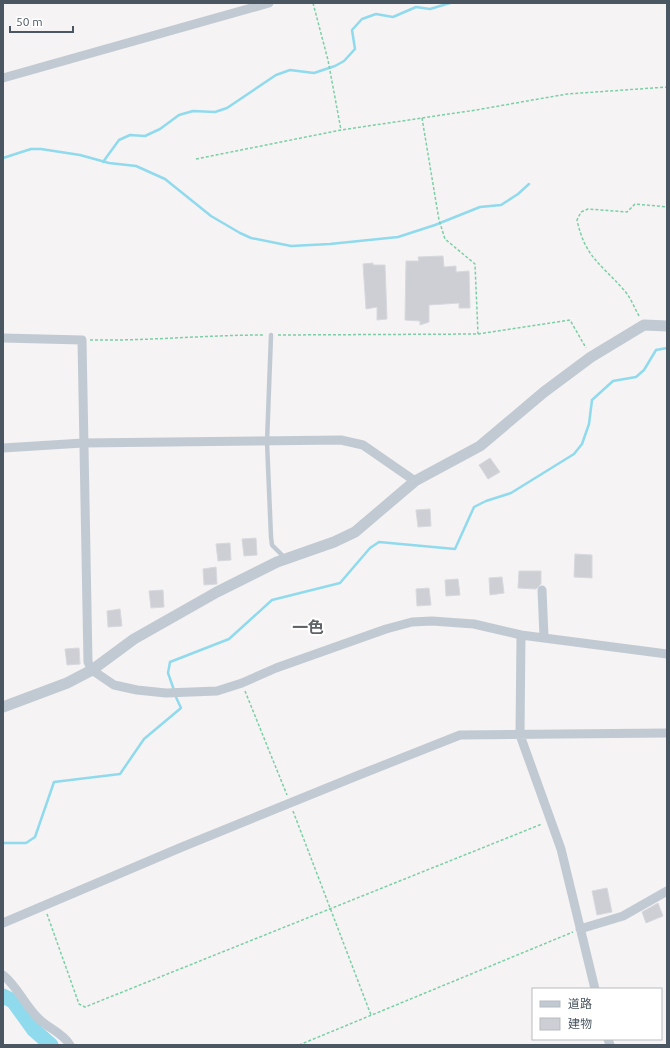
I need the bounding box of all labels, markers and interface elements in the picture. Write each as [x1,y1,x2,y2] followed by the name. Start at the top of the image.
[10,8,73,34] scale bar
[16,15,43,28] text: 50 m
[292,618,324,636] district label: 一色
[532,988,662,1040] legend
[568,997,592,1010] text: 道路
[568,1017,592,1030] text: 建物

